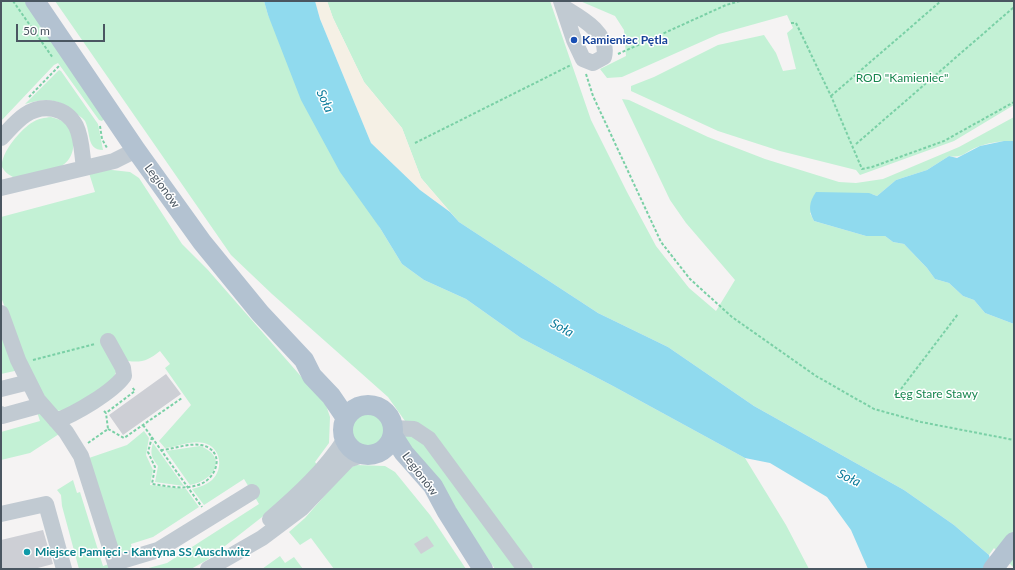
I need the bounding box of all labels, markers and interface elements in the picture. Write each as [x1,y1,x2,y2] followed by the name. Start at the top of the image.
[18,16,107,42] scale bar
[23,23,50,38] text: 50 m
[582,33,668,47] place label: Kamieniec Pętla
[569,35,579,45] marker: Kamieniec Pętla
[856,71,948,85] park label: ROD "Kamieniec"
[313,87,337,115] water label: Soła
[141,161,183,211] street label: Legionów
[548,315,576,341] water label: Soła
[894,387,978,401] park label: Łęg Stare Stawy
[399,449,441,499] street label: Legionów
[835,466,863,490] water label: Soła
[35,545,250,559] place label: Miejsce Pamięci - Kantyna SS Auschwitz
[22,547,32,557] marker: Miejsce Pamięci - Kantyna SS Auschwitz

